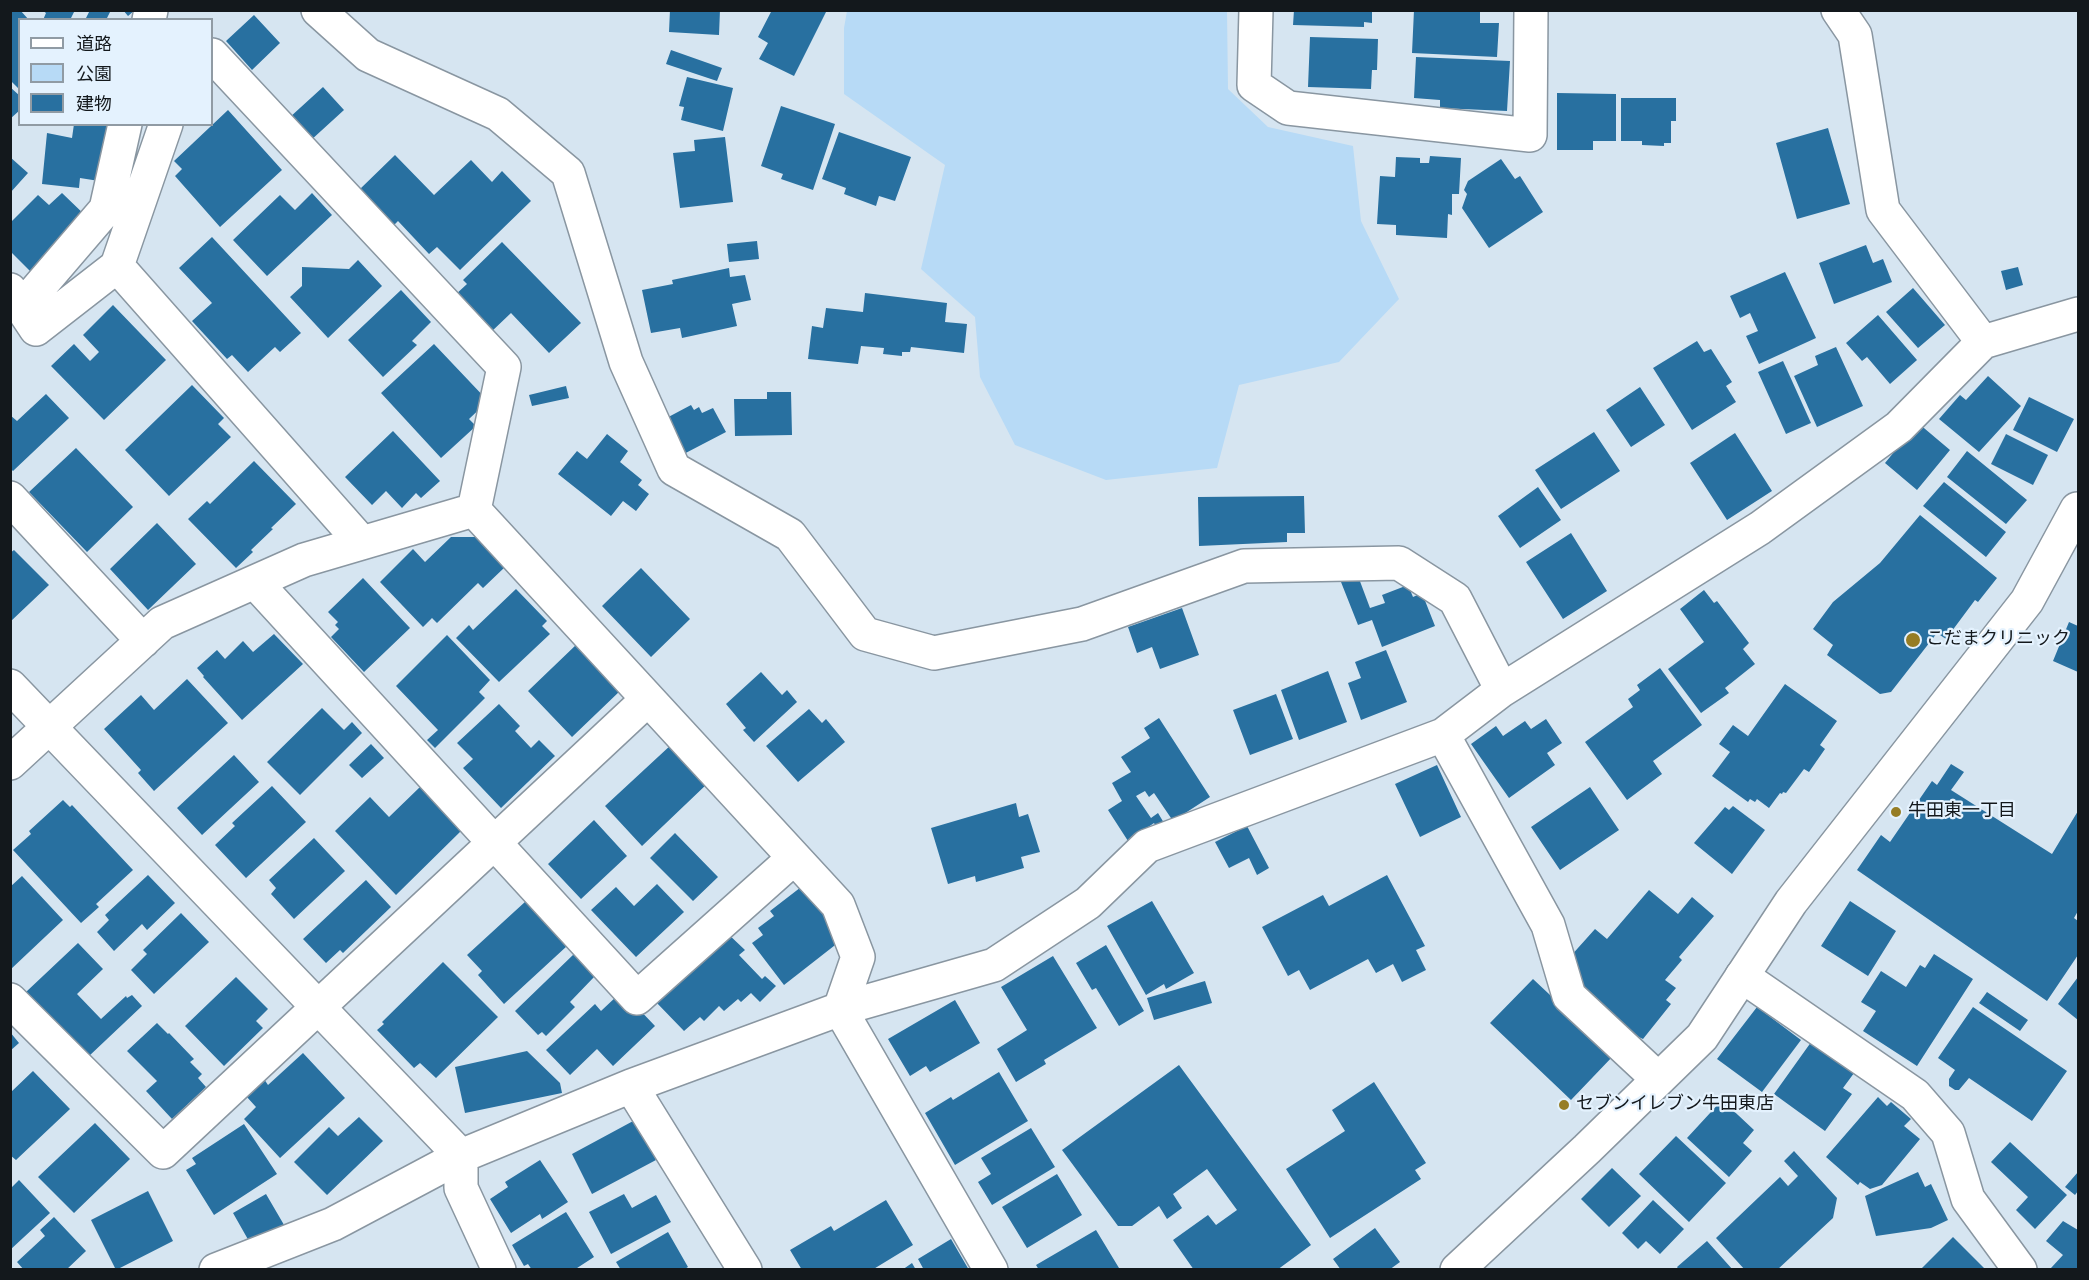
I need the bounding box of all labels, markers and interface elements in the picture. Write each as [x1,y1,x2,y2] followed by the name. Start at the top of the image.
[18,18,213,126] legend
[76,31,112,57] text: 道路
[76,61,112,87] text: 公園
[76,91,112,117] text: 建物
[1926,629,2070,651] place label: こだまクリニック
[1904,631,1922,649] marker: こだまクリニック
[1908,801,2016,823] place label: 牛田東一丁目
[1889,805,1903,819] marker: 牛田東一丁目
[1576,1094,1774,1116] place label: セブンイレブン牛田東店
[1557,1098,1571,1112] marker: セブンイレブン牛田東店

